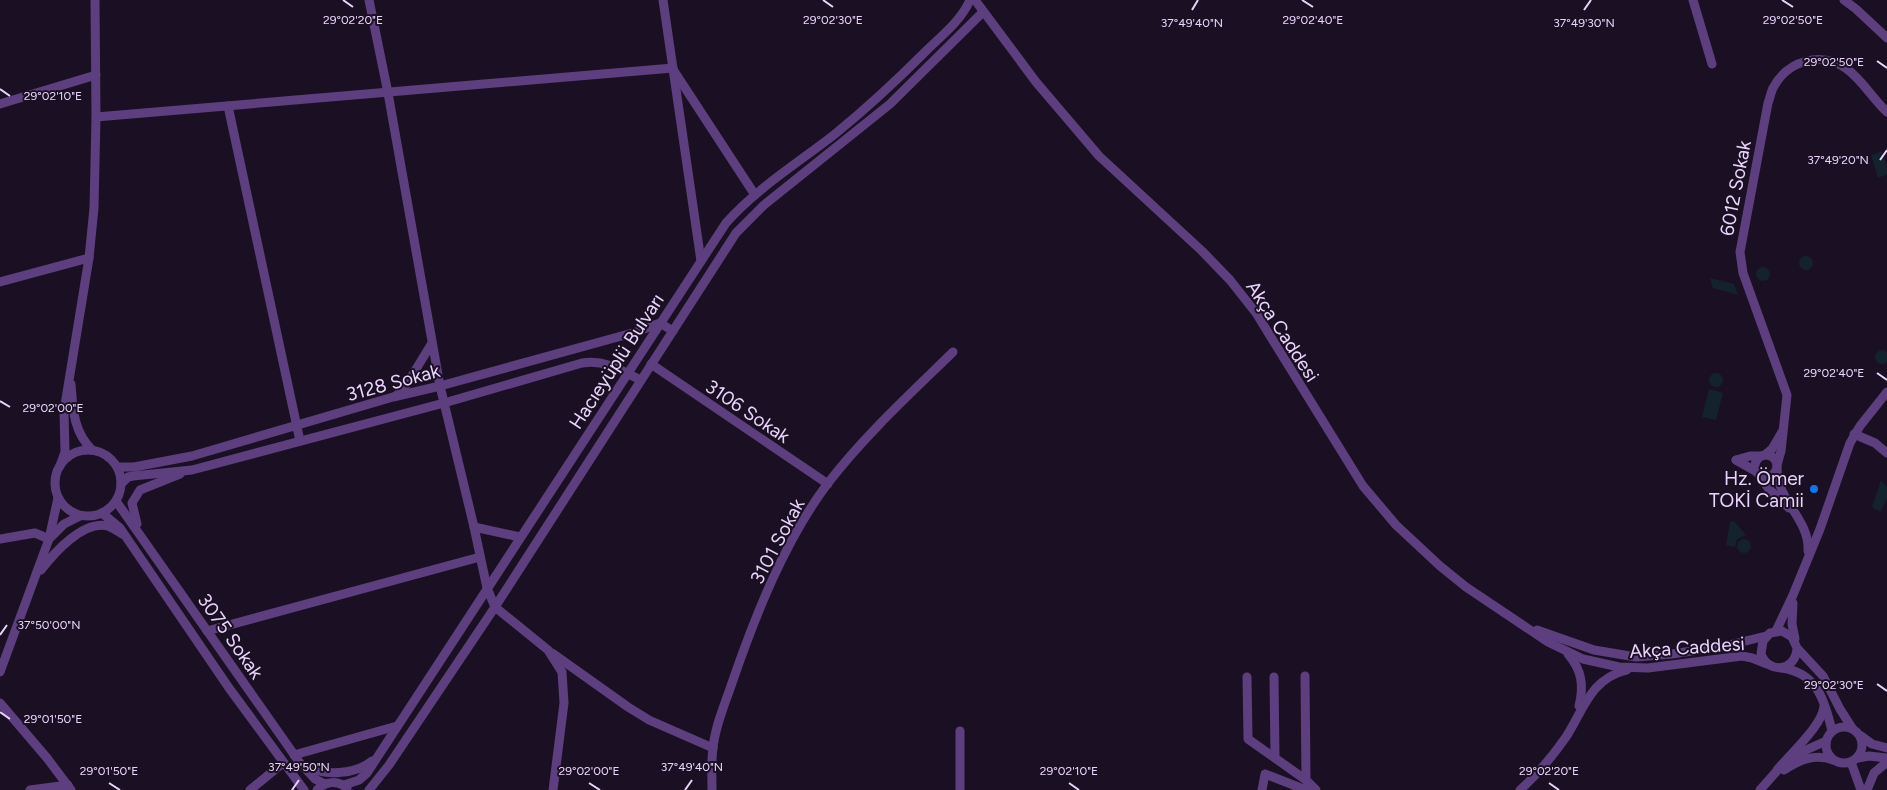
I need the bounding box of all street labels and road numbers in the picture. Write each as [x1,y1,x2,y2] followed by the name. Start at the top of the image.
[1715,138,1756,238] street label: 6012 Sokak
[1241,276,1324,386] street label: Akça Caddesi
[564,289,669,433] street label: Hacıeyüplü Bulvarı
[344,359,443,406] street label: 3128 Sokak
[701,375,795,448] street label: 3106 Sokak
[745,494,810,588] street label: 3101 Sokak
[193,589,269,684] street label: 3075 Sokak
[1628,632,1746,663] street label: Akça Caddesi

